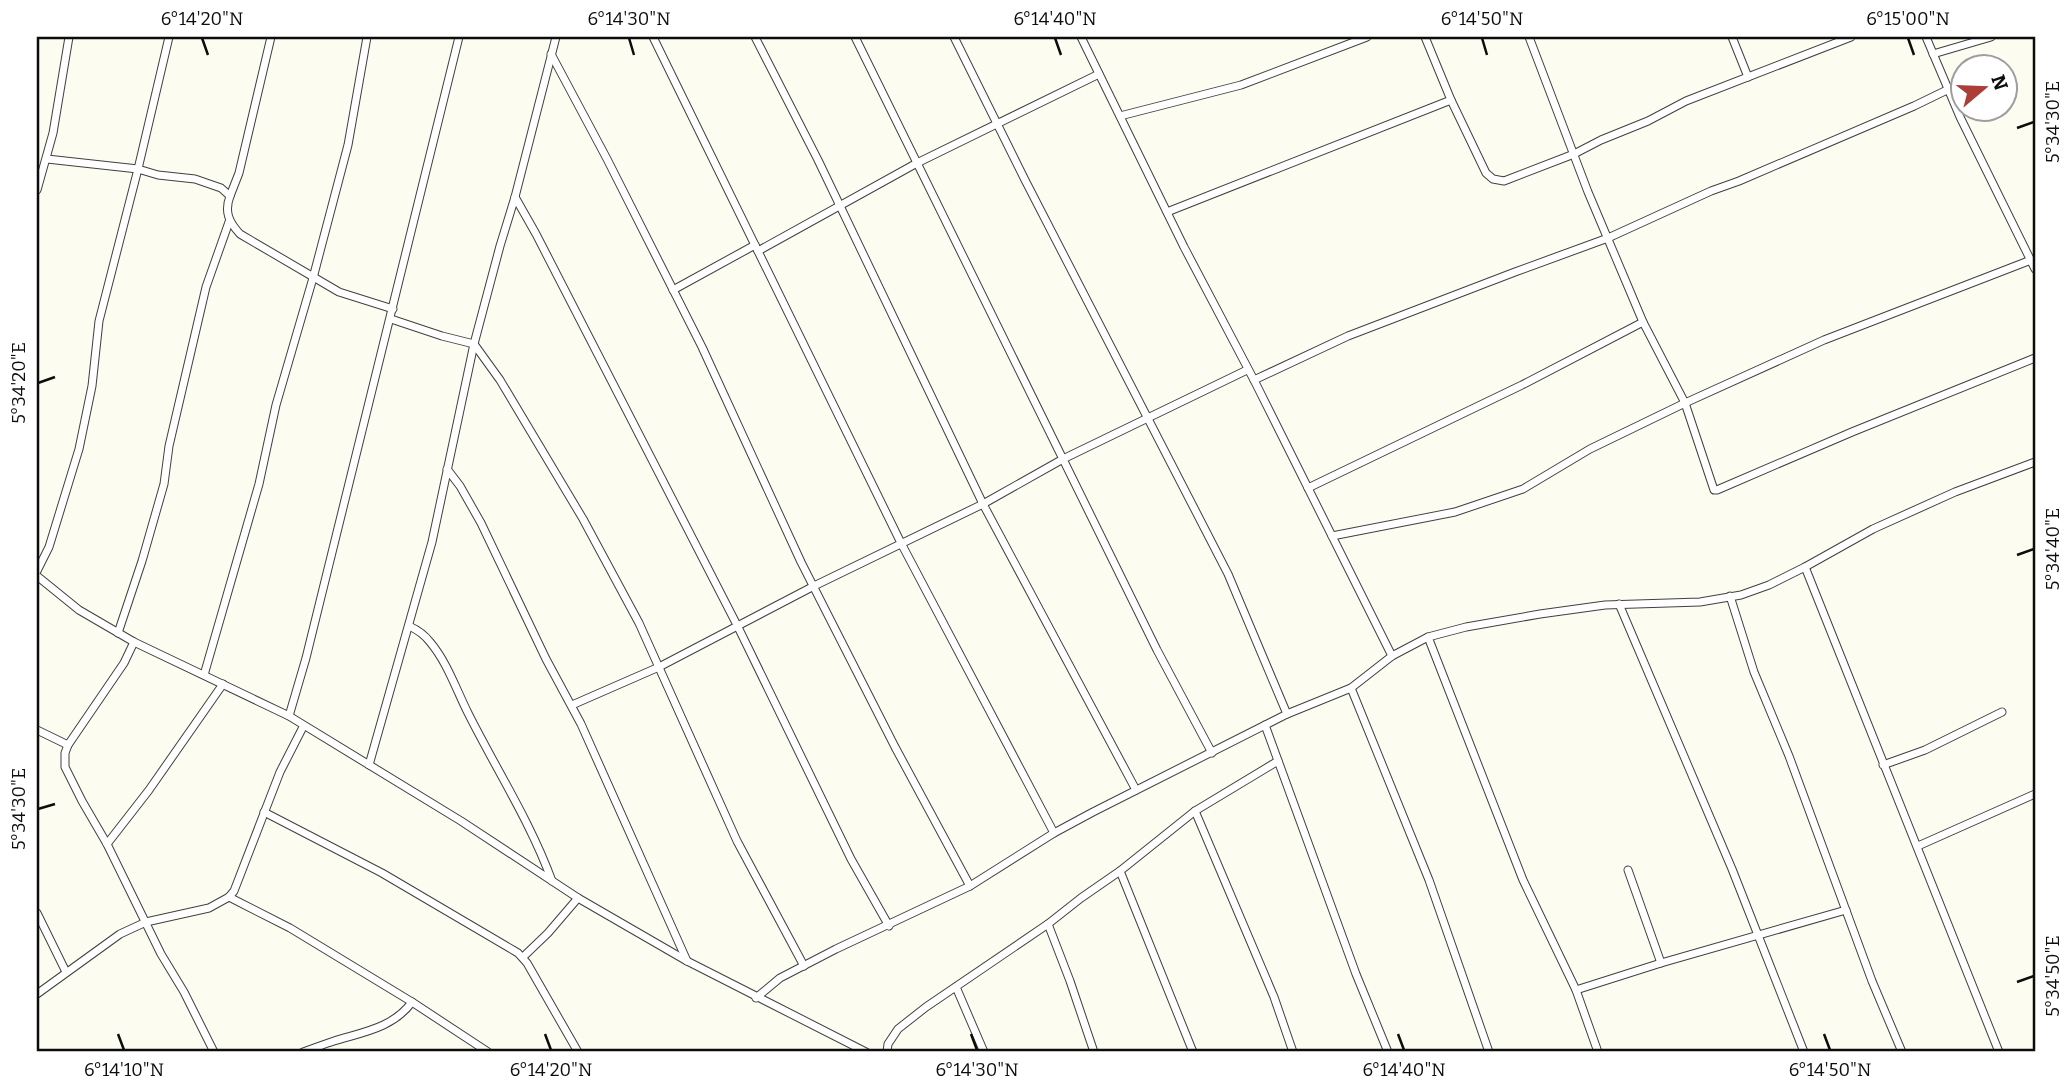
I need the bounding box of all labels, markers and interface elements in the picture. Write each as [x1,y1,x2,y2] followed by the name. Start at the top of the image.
[161,8,243,30] text: 6°14'20"N
[588,8,670,30] text: 6°14'30"N
[1013,8,1097,30] text: 6°14'40"N
[1441,8,1523,30] text: 6°14'50"N
[1866,8,1950,30] text: 6°15'00"N
[1950,52,2020,122] north arrow
[1986,72,2013,94] text: N
[2042,81,2064,163] text: 5°34'30"E
[8,342,30,424] text: 5°34'20"E
[2042,508,2064,590] text: 5°34'40"E
[8,768,30,850] text: 5°34'30"E
[2042,935,2064,1017] text: 5°34'50"E
[84,1059,164,1081] text: 6°14'10"N
[510,1059,592,1081] text: 6°14'20"N
[936,1059,1018,1081] text: 6°14'30"N
[1362,1059,1446,1081] text: 6°14'40"N
[1789,1059,1871,1081] text: 6°14'50"N

